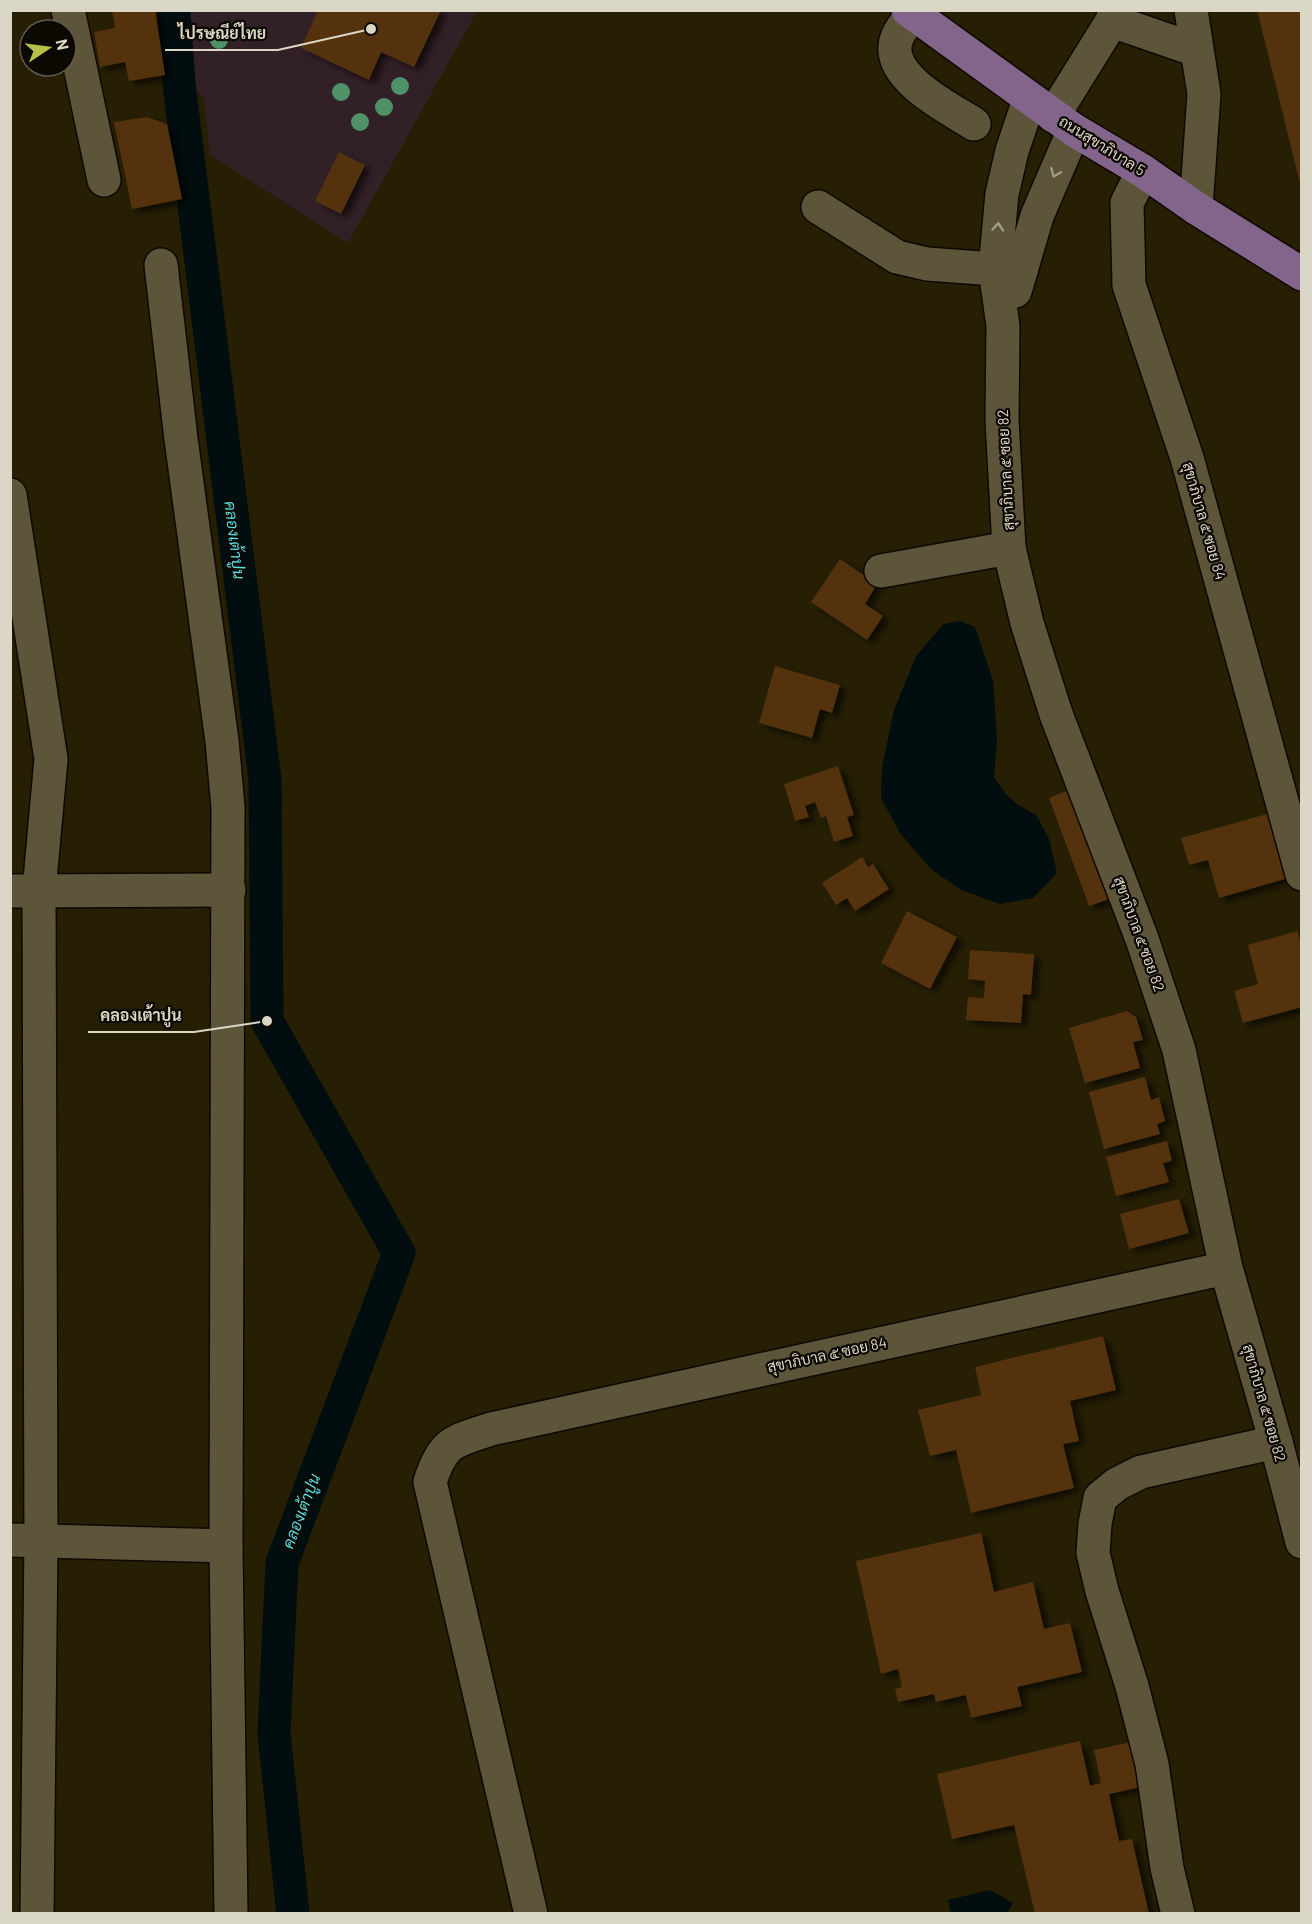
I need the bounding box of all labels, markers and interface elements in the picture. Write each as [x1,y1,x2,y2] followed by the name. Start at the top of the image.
[165,16,278,50] callout: ไปรษณีย์ไทย
[18,18,78,78] north arrow
[176,22,266,42] text: ไปรษณีย์ไทย
[53,37,74,52] text: N
[1054,111,1149,181] street label: ถนนสุขาภิบาล 5
[1050,167,1062,178] one-way arrow
[991,222,1004,231] one-way arrow
[993,409,1020,531] street label: สุขาภิบาล ๕ ซอย 82
[1177,460,1230,583] street label: สุขาภิบาล ๕ ซอย 84
[218,500,251,581] water label: คลองเต้าปูน
[1108,874,1169,995] street label: สุขาภิบาล ๕ ซอย 82
[88,998,194,1032] callout: คลองเต้าปูน
[100,1004,182,1028] text: คลองเต้าปูน
[765,1333,889,1378] street label: สุขาภิบาล ๕ ซอย 84
[1237,1342,1290,1464] street label: สุขาภิบาล ๕ ซอย 82
[277,1470,326,1552] water label: คลองเต้าปูน

